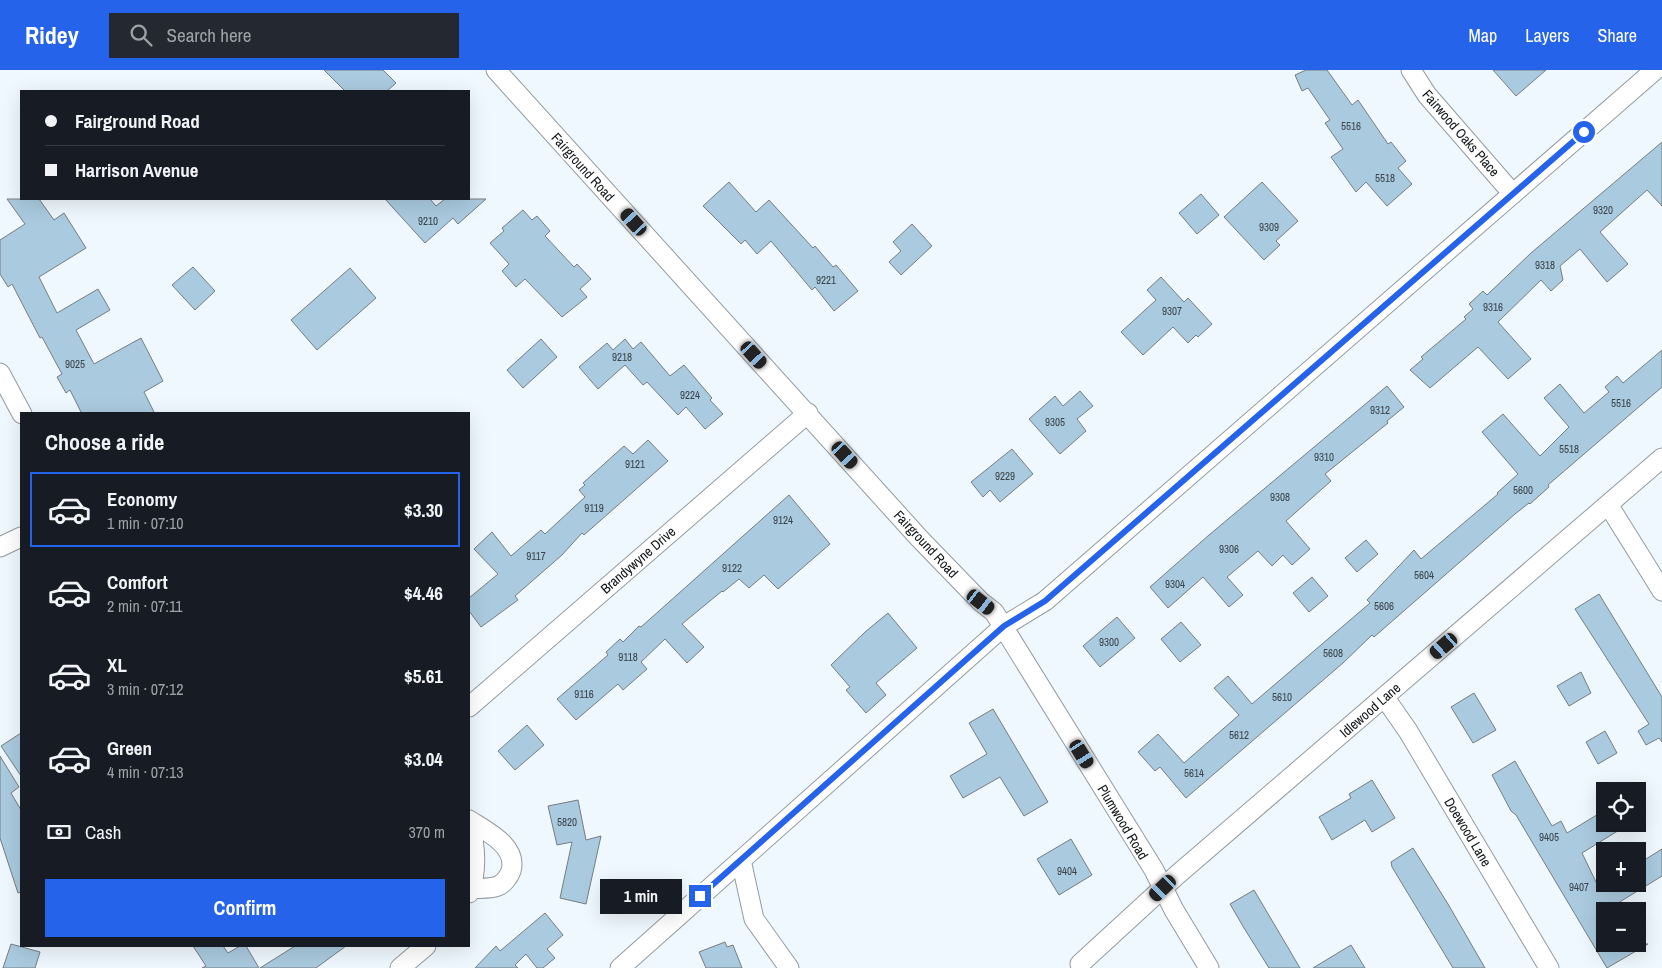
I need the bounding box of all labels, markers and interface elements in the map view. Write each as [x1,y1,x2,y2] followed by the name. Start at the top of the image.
[109,13,459,58] search box
[25,19,79,51] text: Ridey
[127,21,155,49] icon: search
[167,22,251,48] text: Search here
[1469,23,1497,48] text: Map
[1525,23,1570,48] text: Layers
[1598,23,1637,48] text: Share
[1418,86,1504,180] street label: Fairwood Oaks Place
[75,108,200,134] text: Fairground Road
[1341,119,1361,133] house number: 5516
[1573,121,1595,143] route start
[547,129,619,205] street label: Fairground Road
[75,157,199,183] text: Harrison Avenue
[1375,171,1395,185] house number: 5518
[1593,203,1613,217] house number: 9320
[618,206,649,238] car
[418,214,438,228] house number: 9210
[1259,220,1279,234] house number: 9309
[1535,258,1555,272] house number: 9318
[816,273,836,287] house number: 9221
[1483,300,1503,314] house number: 9316
[1162,304,1182,318] house number: 9307
[738,339,769,371] car
[612,350,632,364] house number: 9218
[65,357,85,371] house number: 9025
[680,388,700,402] house number: 9224
[1611,396,1631,410] house number: 5516
[1370,403,1390,417] house number: 9312
[1045,415,1065,429] house number: 9305
[45,427,164,457] text: Choose a ride
[829,439,860,471] car
[1559,442,1579,456] house number: 5518
[1314,450,1334,464] house number: 9310
[625,457,645,471] house number: 9121
[995,469,1015,483] house number: 9229
[1513,483,1533,497] house number: 5600
[107,486,177,512] text: Economy
[47,487,92,532] icon: car
[1270,490,1290,504] house number: 9308
[404,497,443,523] text: $3.30
[584,501,604,515] house number: 9119
[890,506,962,582] street label: Fairground Road
[107,512,184,534] text: 1 min · 07:10
[773,513,793,527] house number: 9124
[597,522,679,598] street label: Brandywyne Drive
[1219,542,1239,556] house number: 9306
[526,549,546,563] house number: 9117
[722,561,742,575] house number: 9122
[1414,568,1434,582] house number: 5604
[107,569,168,595] text: Comfort
[47,570,92,615] icon: car
[1165,577,1185,591] house number: 9304
[404,580,443,606] text: $4.46
[964,587,997,617] car
[107,595,183,617] text: 2 min · 07:11
[1374,599,1394,613] house number: 5606
[1427,630,1460,662] car
[1099,635,1119,649] house number: 9300
[1323,646,1343,660] house number: 5608
[618,650,638,664] house number: 9118
[107,652,127,678] text: XL
[47,653,92,698] icon: car
[404,663,443,689] text: $5.61
[107,678,184,700] text: 3 min · 07:12
[1336,679,1404,741] street label: Idlewood Lane
[574,687,594,701] house number: 9116
[1272,690,1292,704] house number: 5610
[1229,728,1249,742] house number: 5612
[107,735,152,761] text: Green
[47,736,92,781] icon: car
[1067,737,1096,771] car
[404,746,443,772] text: $3.04
[107,761,184,783] text: 4 min · 07:13
[1184,766,1204,780] house number: 5614
[1094,781,1152,863] street label: Plumwood Road
[1596,782,1646,952] map controls
[1596,782,1646,832] button: locate
[1440,794,1496,870] street label: Doewood Lane
[557,815,577,829] house number: 5820
[45,818,73,846] icon: cash
[85,819,121,845] text: Cash
[409,821,445,843] text: 370 m
[1539,830,1559,844] house number: 9405
[1596,842,1646,892] button: +
[1057,864,1077,878] house number: 9404
[1147,872,1179,904] car
[600,878,682,914] callout: 1 min
[45,879,445,937] button: Confirm
[1569,880,1589,894] house number: 9407
[624,885,658,907] text: 1 min
[689,885,711,907] route end
[1596,902,1646,952] button: −

